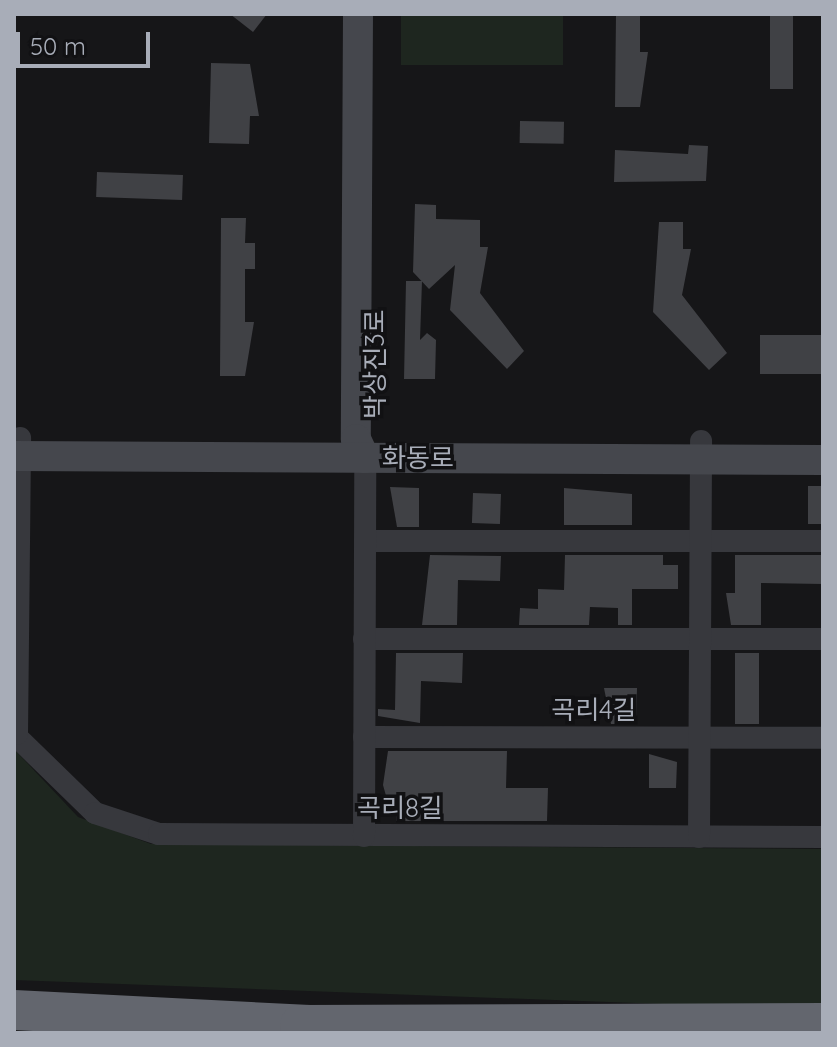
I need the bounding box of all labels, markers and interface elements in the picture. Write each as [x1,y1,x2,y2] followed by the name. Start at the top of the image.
[20,16,154,66] scale bar
[30,31,86,61] text: 50 m
[359,309,391,419] street label: 박상진3로
[382,442,454,474] street label: 화동로
[551,694,637,726] street label: 곡리4길
[357,792,443,824] street label: 곡리8길

